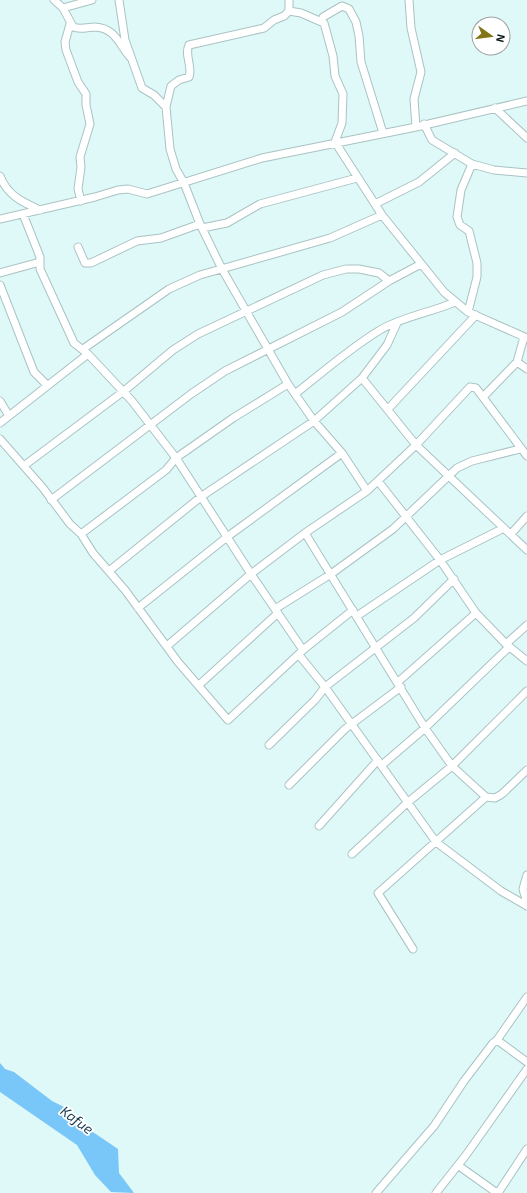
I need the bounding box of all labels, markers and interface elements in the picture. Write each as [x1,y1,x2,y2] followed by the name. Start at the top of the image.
[471,16,511,56] north arrow
[494,33,508,44] text: N
[57,1102,98,1138] water label: Kafue

